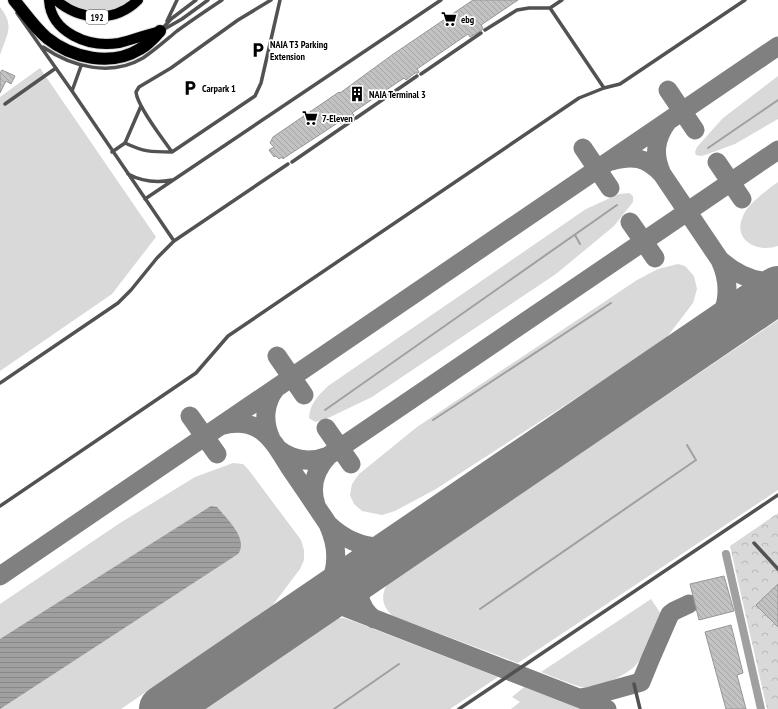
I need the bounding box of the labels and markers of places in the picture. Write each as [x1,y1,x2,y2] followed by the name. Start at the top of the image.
[440,10,458,28] supermarket icon: ebg
[461,13,475,26] place label: ebg
[270,38,328,63] place label: NAIA T3 Parking Extension
[249,41,267,59] parking icon: NAIA T3 Parking Extension
[181,79,199,97] parking icon: Carpark 1
[202,82,236,95] place label: Carpark 1
[348,85,366,103] building icon: NAIA Terminal 3
[369,88,426,101] place label: NAIA Terminal 3
[301,109,319,127] supermarket icon: 7-Eleven
[322,112,353,125] place label: 7-Eleven

